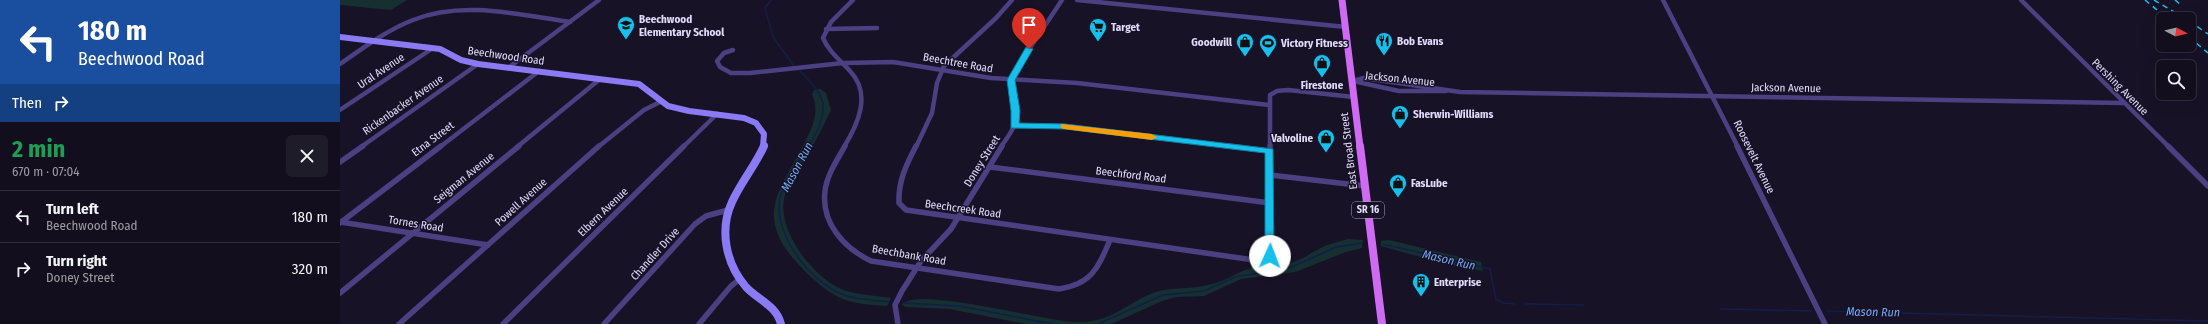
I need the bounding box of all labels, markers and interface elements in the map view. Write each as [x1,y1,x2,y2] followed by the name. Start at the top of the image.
[1012,8,1046,49] pin
[2156,12,2196,52] north arrow
[2156,12,2196,100] map controls
[639,13,725,39] place label: Beechwood Elementary School
[78,14,147,47] text: 180 m
[1018,14,1040,36] icon: arrive
[616,15,636,40] school or university icon: Beechwood Elementary School
[12,16,64,68] icon: left
[1088,17,1108,42] supermarket icon: Target
[1111,21,1140,34] place label: Target
[1374,31,1394,56] restaurant icon: Bob Evans
[1235,32,1255,57] shop icon: Goodwill
[1258,33,1278,58] sports icon: Victory Fitness
[1397,35,1443,48] place label: Bob Evans
[1191,36,1233,49] place label: Goodwill
[1280,37,1348,50] place label: Victory Fitness
[467,44,545,68] street label: Beechwood Road
[78,48,205,70] text: Beechwood Road
[922,50,994,76] street label: Beechtree Road
[355,51,407,91] street label: Ural Avenue
[1312,53,1332,78] shop icon: Firestone
[2089,56,2151,118] street label: Pershing Avenue
[2156,60,2196,100] button: search
[1364,69,1436,89] street label: Jackson Avenue
[360,72,446,138] street label: Rickenbacker Avenue
[1301,79,1344,92] place label: Firestone
[1751,81,1821,95] street label: Jackson Avenue
[50,92,72,114] icon: right
[12,94,42,112] text: Then
[1390,104,1410,129] shop icon: Sherwin-Williams
[1413,108,1493,121] place label: Sherwin-Williams
[1338,111,1360,190] street label: East Broad Street
[1731,118,1777,196] street label: Roosevelt Avenue
[409,119,457,159] street label: Etna Street
[1316,128,1336,153] shop icon: Valvoline
[1270,132,1313,145] place label: Valvoline
[961,133,1003,189] street label: Doney Street
[12,135,65,163] text: 2 min
[286,135,328,177] button: close
[778,140,816,194] water label: Mason Run
[431,150,497,206] street label: Seigman Avenue
[12,164,80,179] text: 670 m · 07:04
[1095,164,1167,186] street label: Beechford Road
[1388,173,1408,198] shop icon: FasLube
[492,175,550,229] street label: Powell Avenue
[1411,177,1448,190] place label: FasLube
[575,185,631,239] street label: Elbern Avenue
[924,197,1002,221] street label: Beechcreek Road
[46,200,99,218] text: Turn left
[1352,202,1384,218] road number: SR 16
[12,206,34,228] icon: left
[292,208,328,226] text: 180 m
[388,213,444,235] street label: Tornes Road
[46,218,138,233] text: Beechwood Road
[628,225,682,283] street label: Chandler Drive
[1249,235,1291,277] position arrow
[871,242,947,268] street label: Beechbank Road
[1421,247,1477,273] water label: Mason Run
[46,252,107,270] text: Turn right
[12,258,34,280] icon: right
[292,260,328,278] text: 320 m
[46,270,114,285] text: Doney Street
[1411,272,1431,297] building icon: Enterprise
[1434,276,1482,289] place label: Enterprise
[1846,305,1900,319] water label: Mason Run

